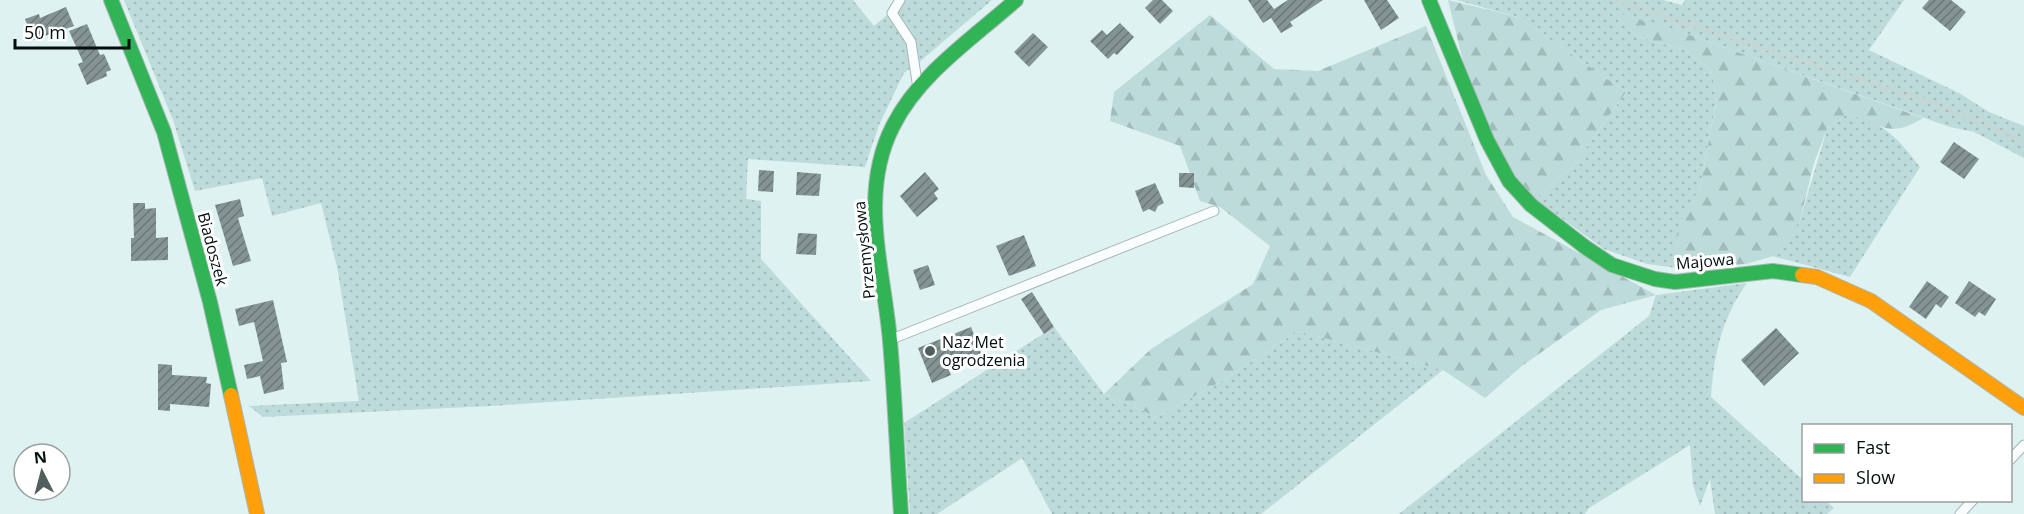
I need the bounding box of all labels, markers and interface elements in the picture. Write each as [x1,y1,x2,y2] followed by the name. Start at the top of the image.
[15,12,129,50] scale bar
[24,20,66,44] text: 50 m
[848,200,880,300] street label: Przemysłowa
[193,210,234,289] street label: Biadoszek
[1675,248,1735,274] street label: Majowa
[942,331,1026,371] place label: Naz Met ogrodzenia
[923,344,937,358] marker: Naz Met ogrodzenia
[1802,424,2012,502] legend
[1856,435,1890,459] text: Fast
[12,442,72,502] north arrow
[33,445,48,469] text: N
[1856,465,1895,489] text: Slow

